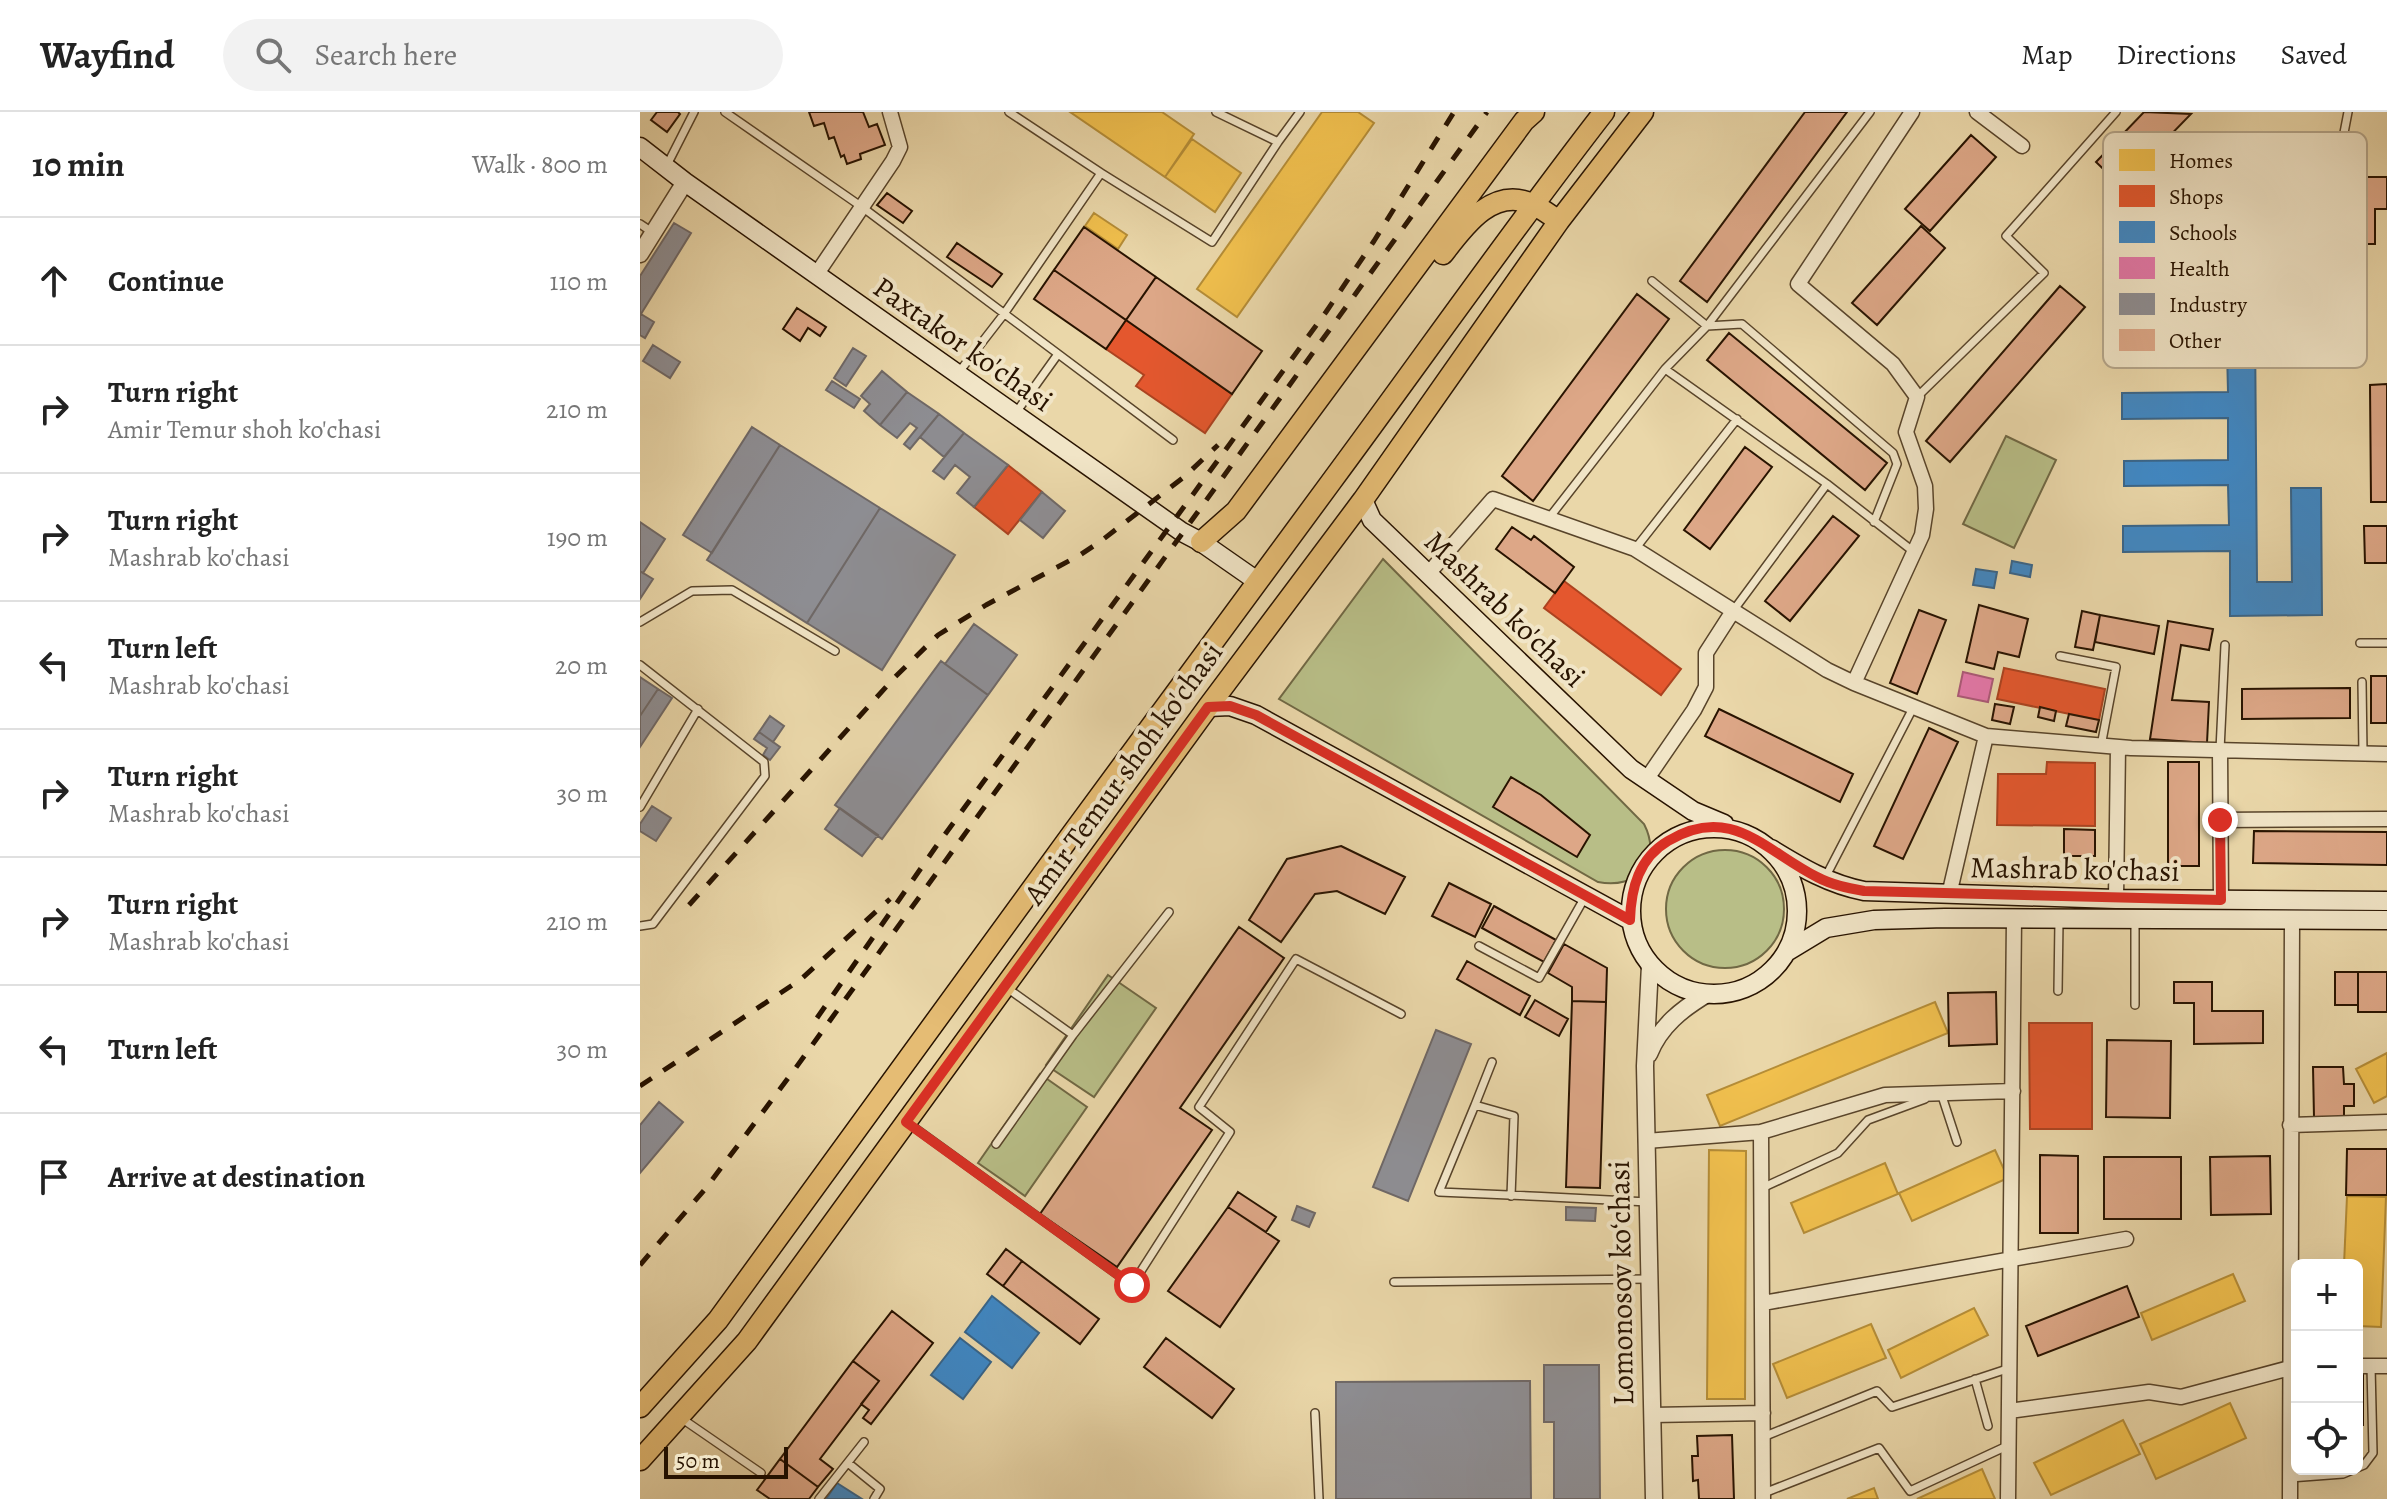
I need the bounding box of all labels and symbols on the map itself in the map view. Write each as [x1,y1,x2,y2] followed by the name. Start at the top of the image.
[2103,132,2367,368] legend
[2169,146,2233,176] text: Homes
[2169,182,2224,212] text: Shops
[2169,218,2237,248] text: Schools
[2169,254,2230,284] text: Health
[865,267,1061,421] street label: Paxtakor ko'chasi
[2169,290,2247,320] text: Industry
[2169,326,2222,356] text: Other
[1416,522,1594,696] street label: Mashrab ko'chasi
[1014,634,1232,913] street label: Amir Temur shoh ko'chasi
[2202,802,2238,838] route end
[1970,847,2180,891] street label: Mashrab ko'chasi
[1599,1160,1643,1406] street label: Lomonosov koʻchasi
[1114,1267,1150,1303] route start
[664,1443,788,1479] scale bar

